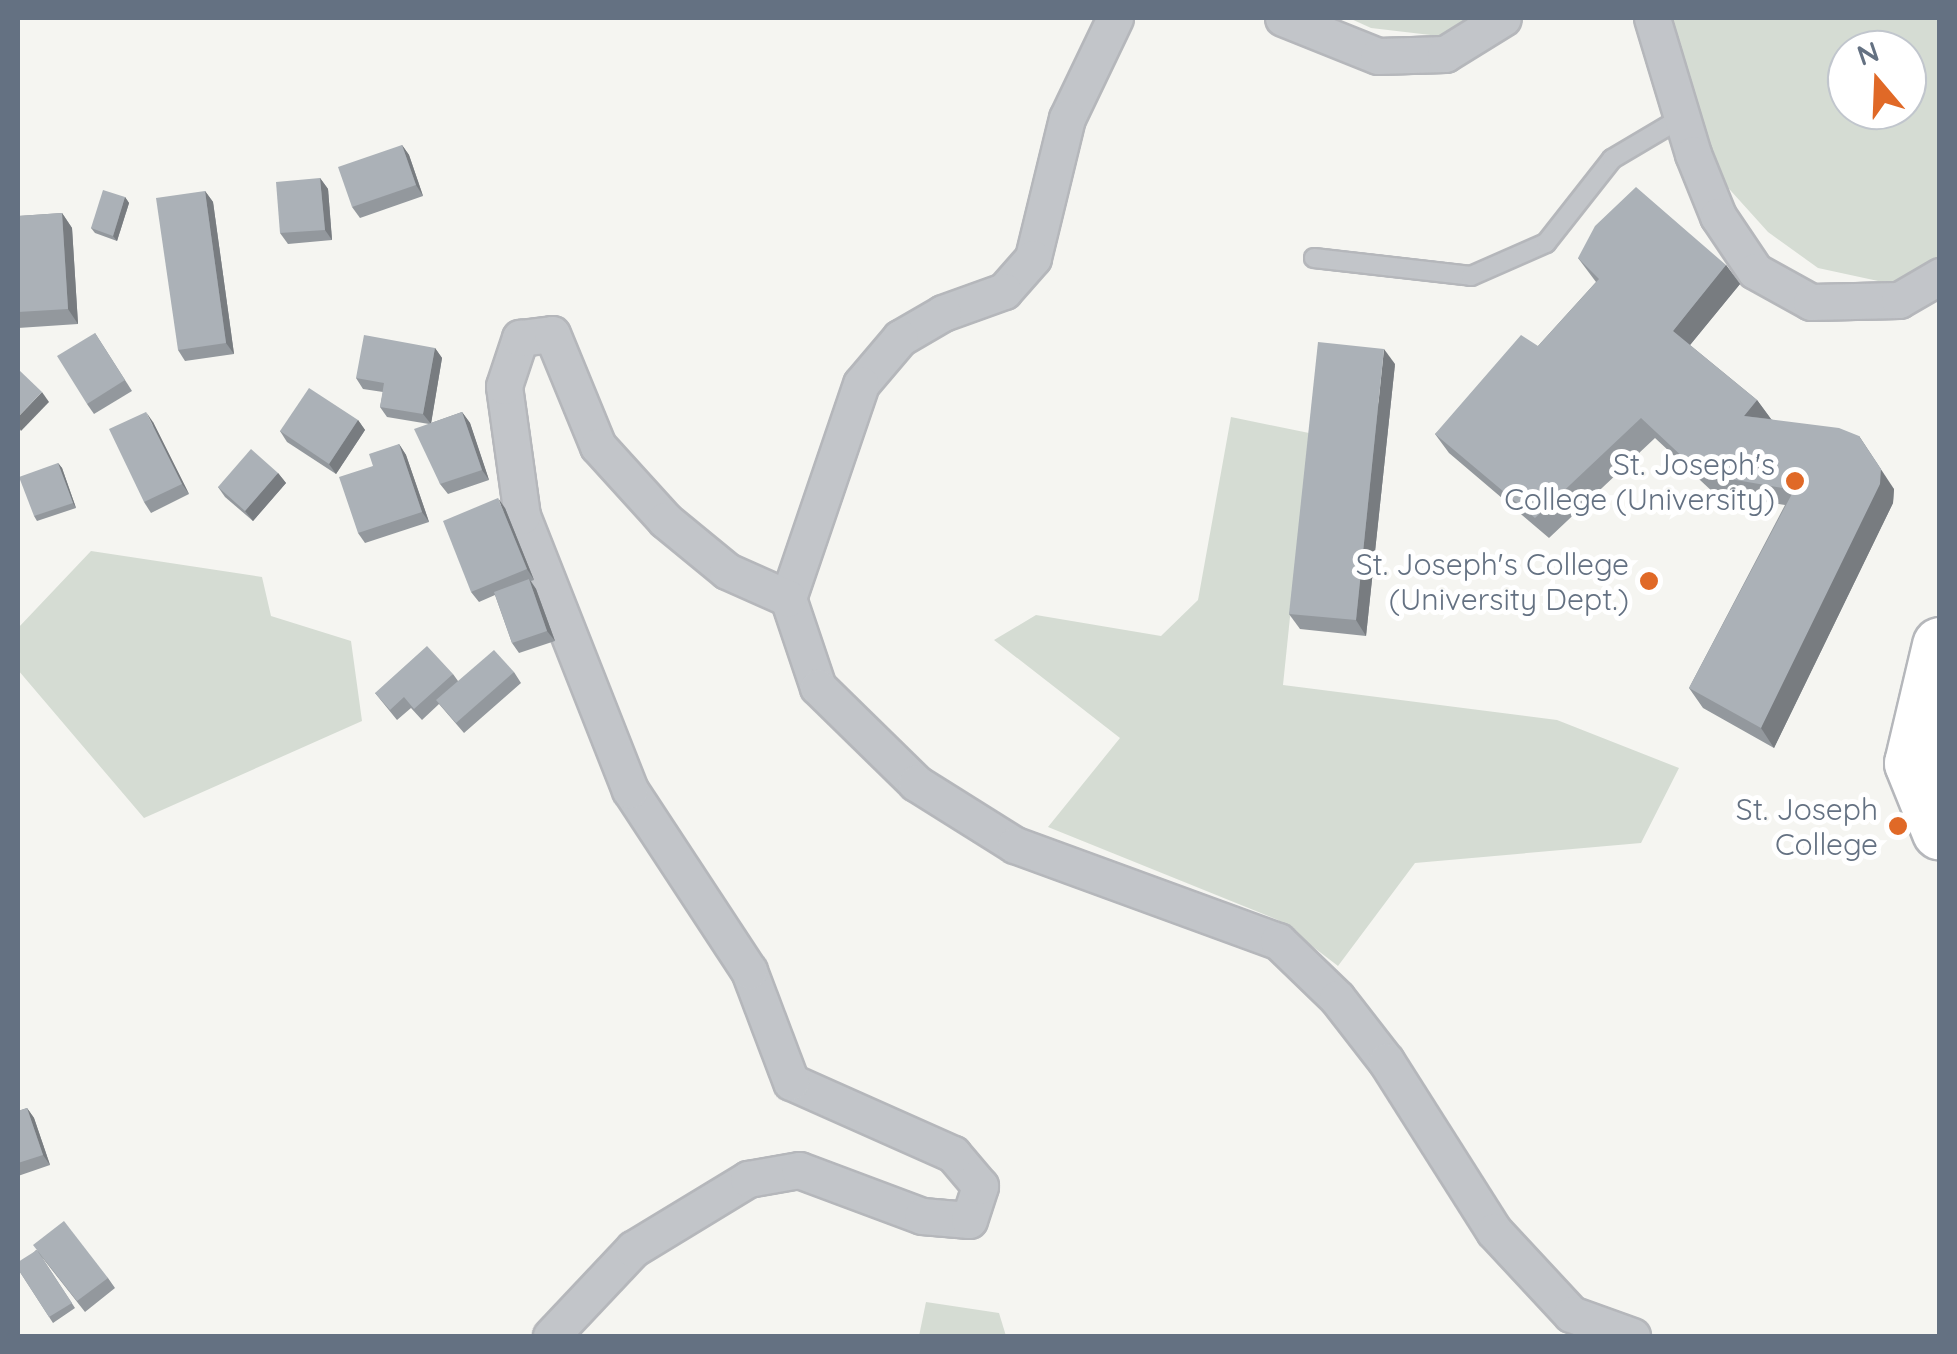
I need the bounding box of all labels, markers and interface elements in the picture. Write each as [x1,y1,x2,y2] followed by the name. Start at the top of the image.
[1827,30,1927,130] north arrow
[1852,33,1883,73] text: N
[1504,446,1775,516] place label: St. Joseph's College (University)
[1784,470,1806,492] marker: St. Joseph's College (University)
[1356,546,1629,616] place label: St. Joseph's College (University Dept.)
[1638,570,1660,592] marker: St. Joseph's College (University Dept.)
[1736,791,1878,862] place label: St. Joseph College
[1887,815,1909,837] marker: St. Joseph College

